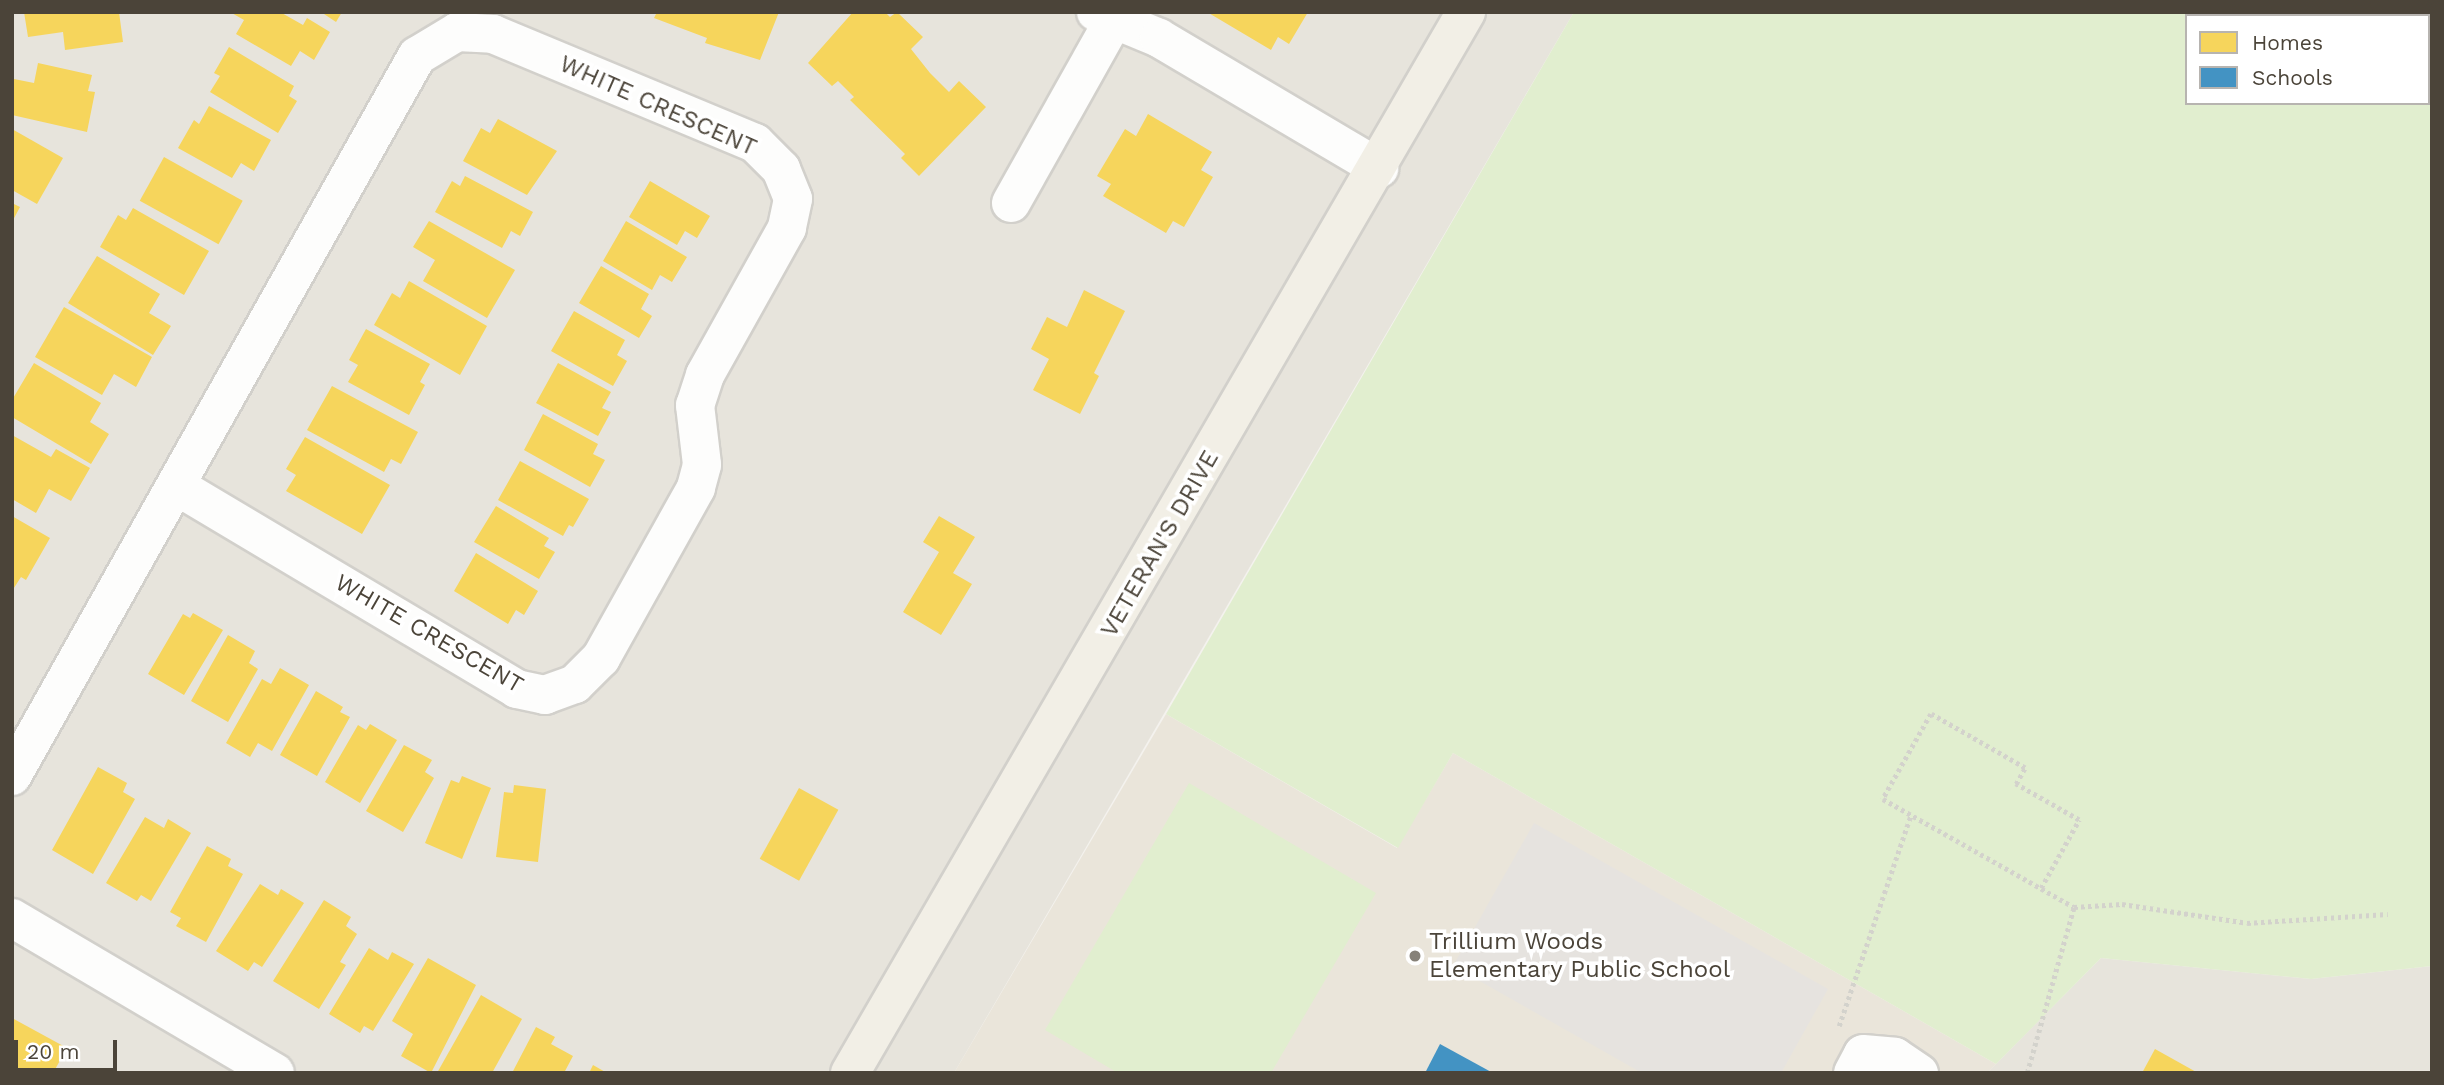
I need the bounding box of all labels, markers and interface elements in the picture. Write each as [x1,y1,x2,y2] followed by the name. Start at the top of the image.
[2185,14,2430,105] legend
[2252,30,2323,55] text: Homes
[555,50,761,162] street label: WHITE CRESCENT
[2252,65,2333,90] text: Schools
[1095,446,1225,642] street label: VETERAN'S DRIVE
[330,568,528,700] street label: WHITE CRESCENT
[1429,928,1731,984] place label: Trillium Woods Elementary Public School
[1407,948,1423,964] marker: Trillium Woods Elementary Public School
[18,1026,121,1070] scale bar
[27,1039,79,1064] text: 20 m

